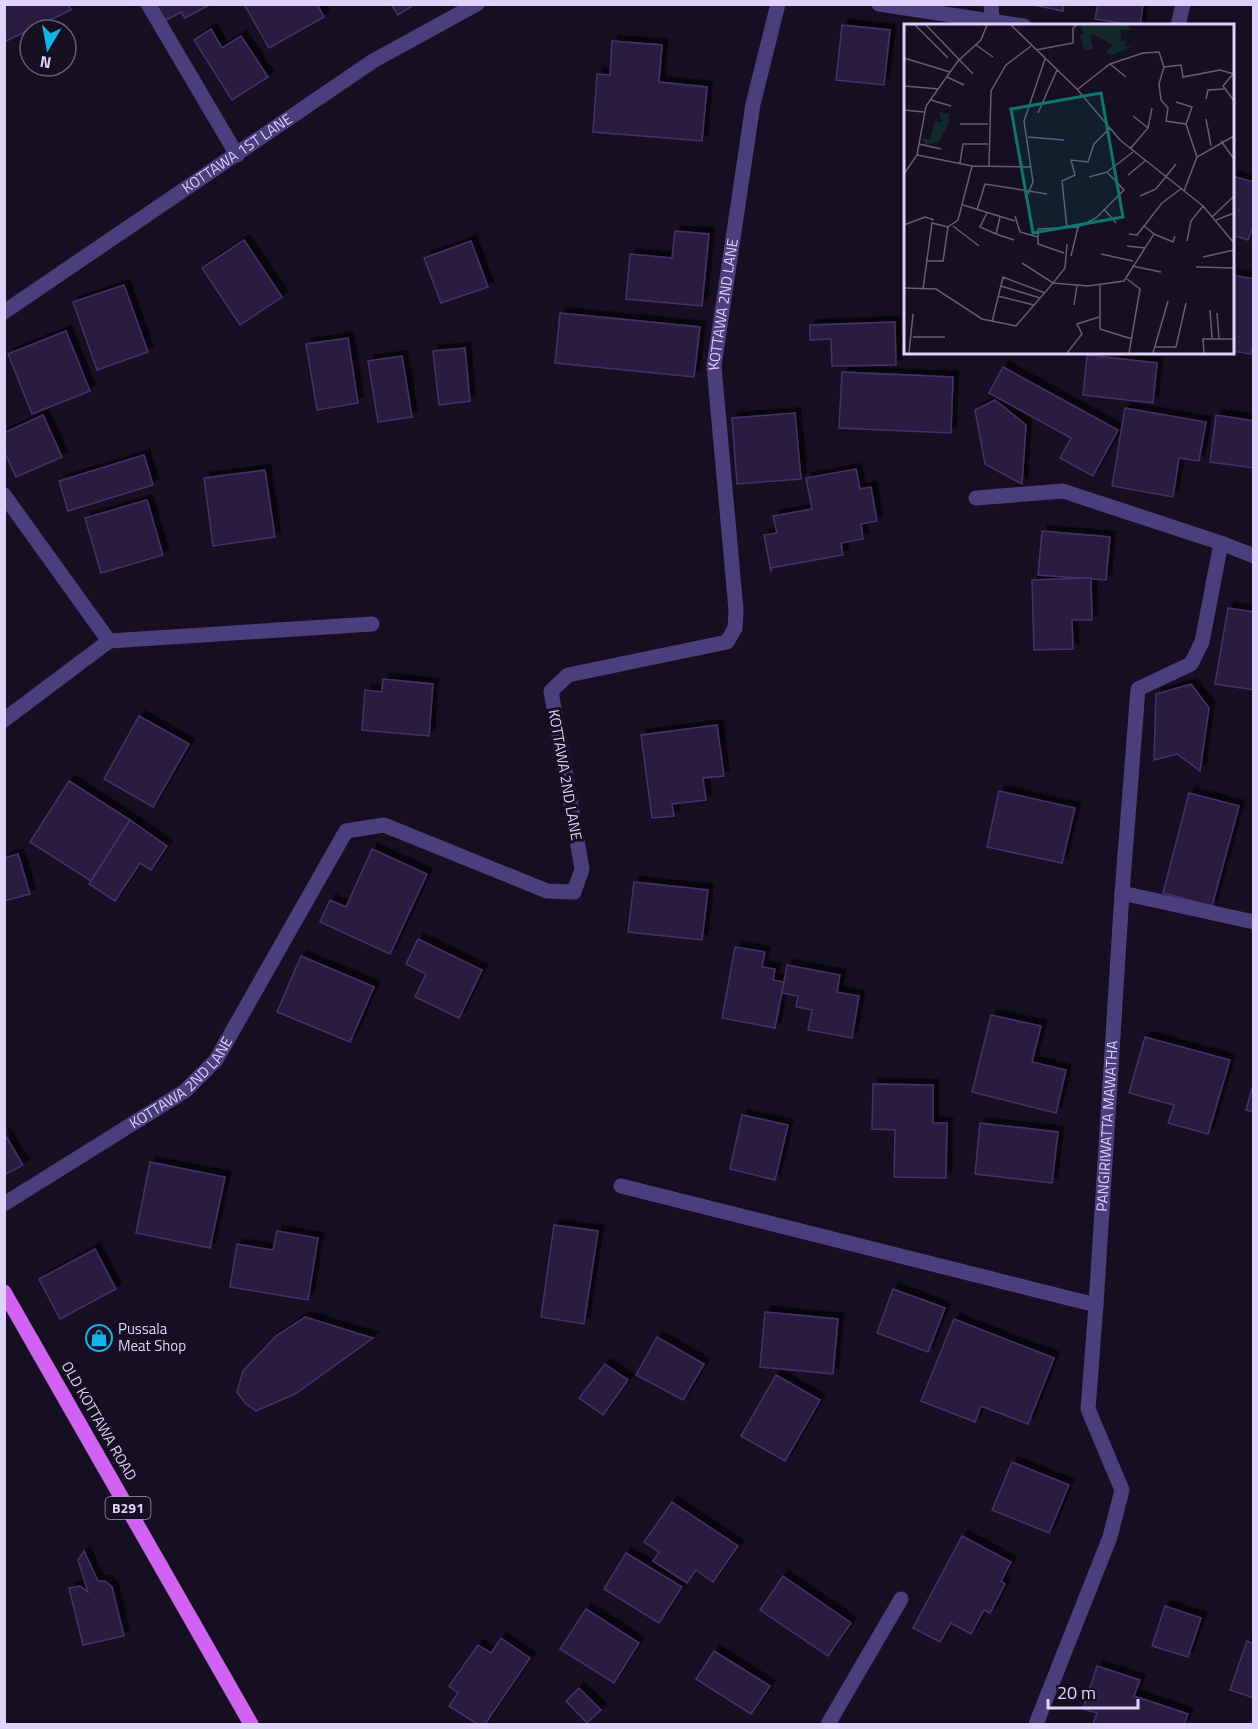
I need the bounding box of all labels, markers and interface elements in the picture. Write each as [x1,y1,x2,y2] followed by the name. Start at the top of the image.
[18,18,78,78] north arrow
[904,24,1234,354] inset map
[38,50,53,76] text: N
[177,107,297,199] street label: KOTTAWA 1ST LANE
[702,237,744,371] street label: KOTTAWA 2ND LANE
[543,708,588,842] street label: KOTTAWA 2ND LANE
[124,1032,238,1134] street label: KOTTAWA 2ND LANE
[1090,1040,1124,1212] street label: PANGIRIWATTA MAWATHA
[118,1317,186,1357] place label: Pussala Meat Shop
[84,1323,114,1353] shop icon: Pussala Meat Shop
[56,1357,143,1485] street label: OLD KOTTAWA ROAD
[106,1497,150,1519] road number: B291
[1048,1672,1138,1710] scale bar
[1057,1679,1096,1706] text: 20 m

